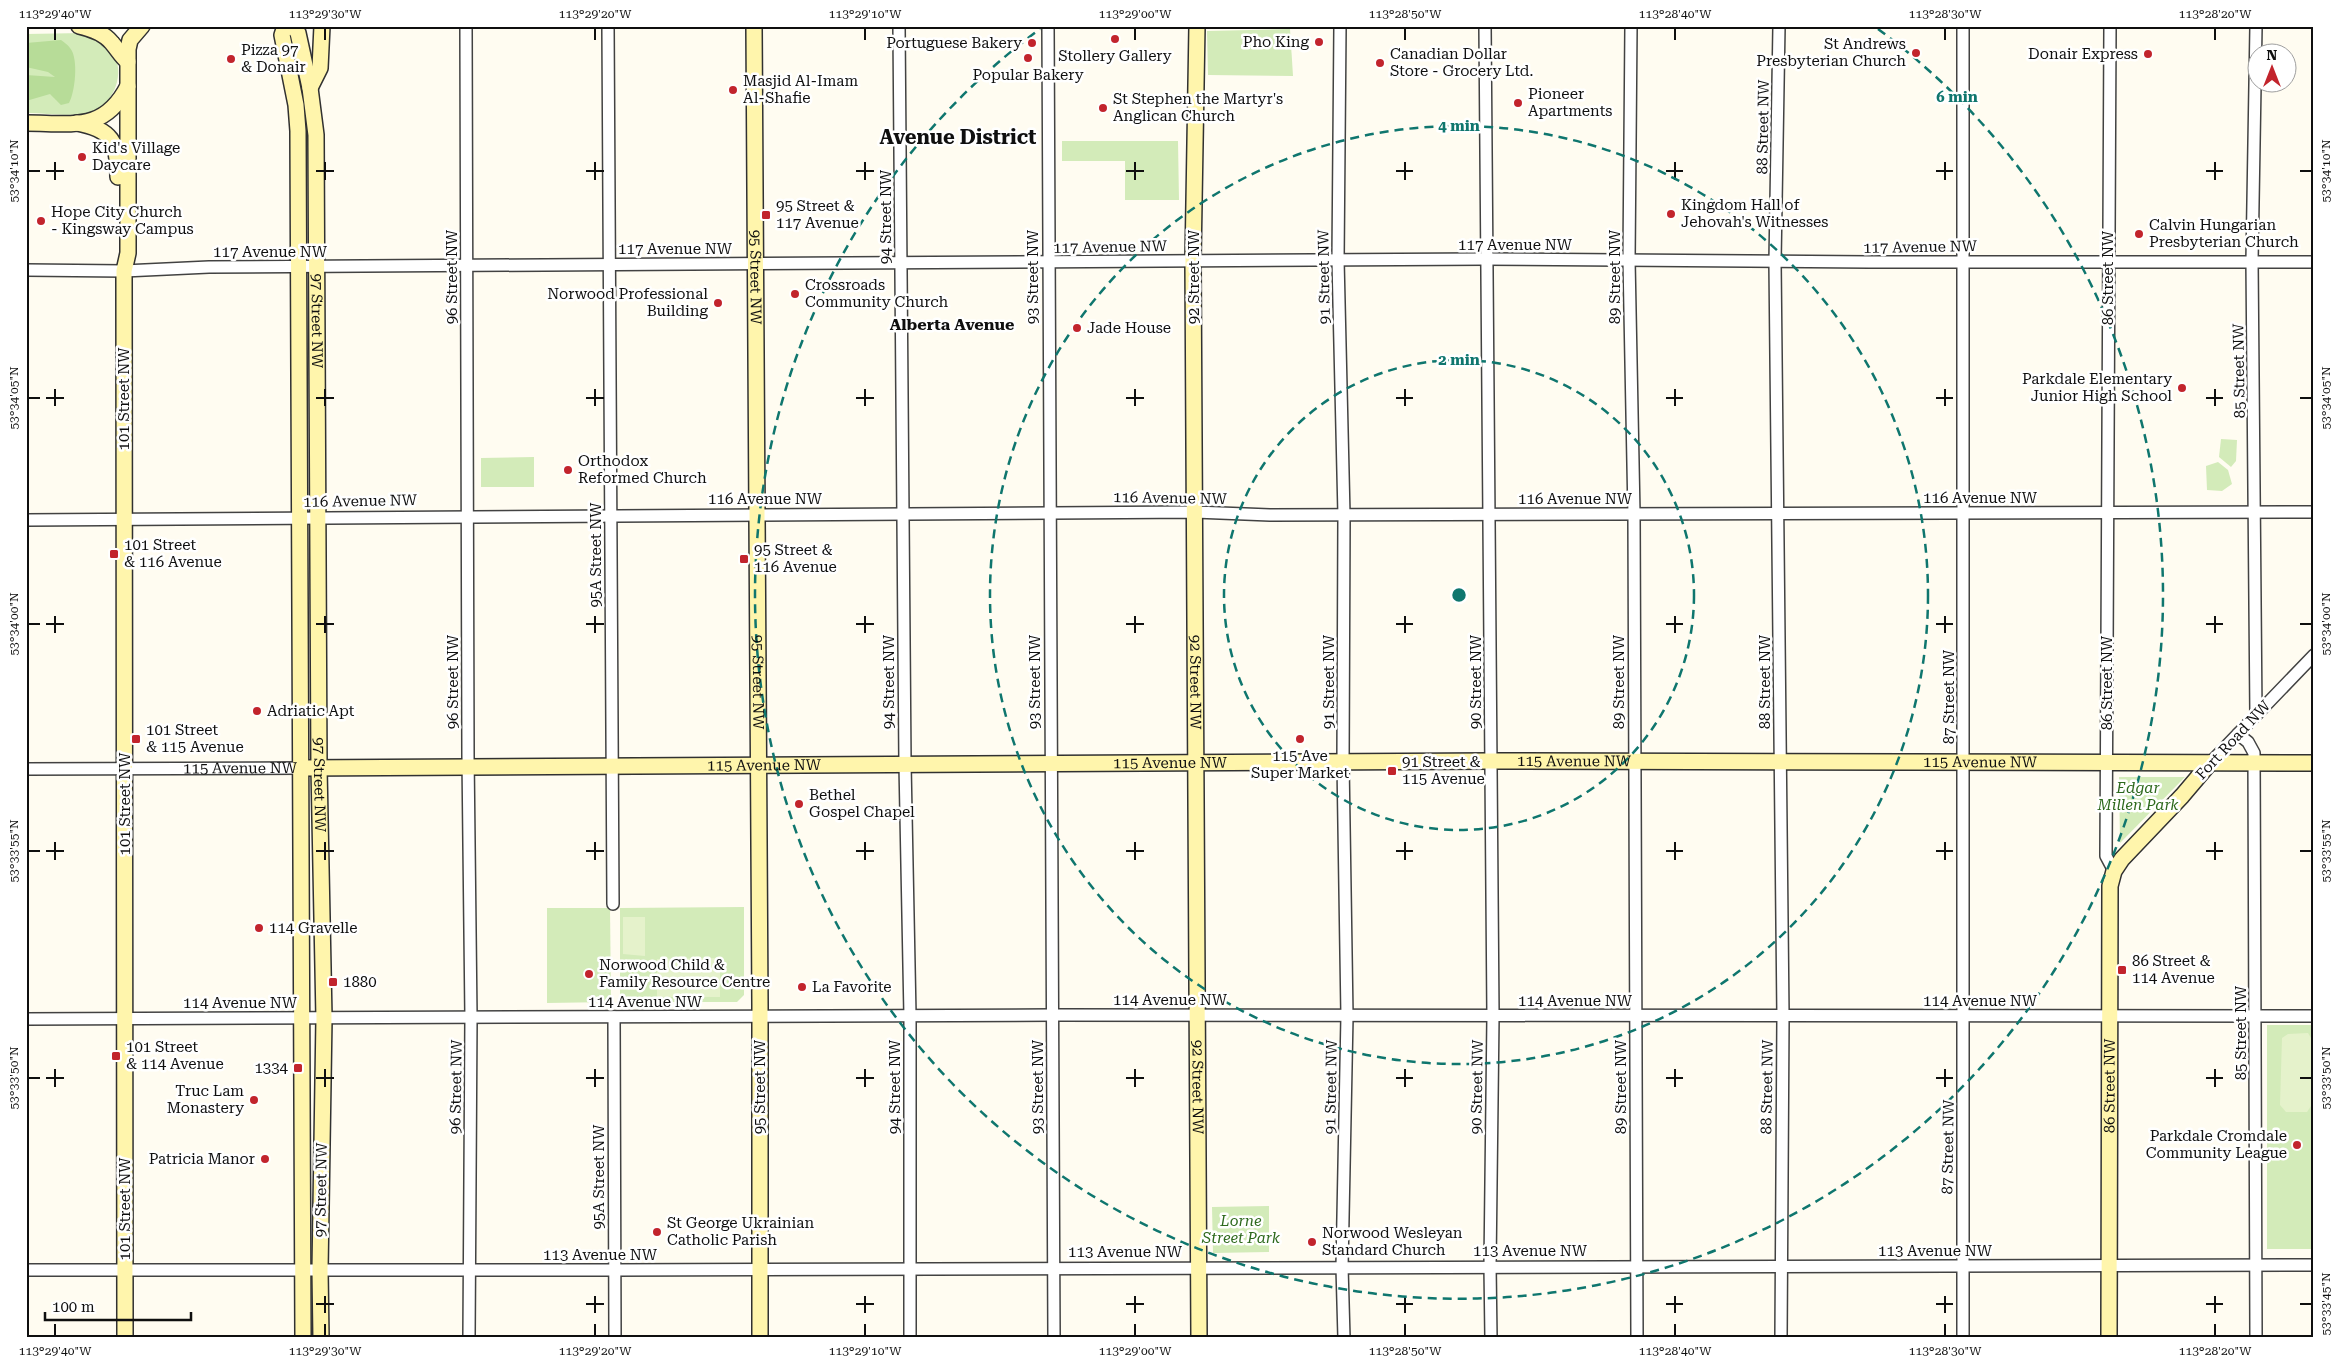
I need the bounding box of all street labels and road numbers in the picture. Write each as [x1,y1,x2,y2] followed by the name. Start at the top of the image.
[1753,79,1773,174] street label: 88 Street NW
[877,169,895,264] street label: 94 Street NW
[443,229,461,324] street label: 96 Street NW
[1024,229,1042,324] street label: 93 Street NW
[1185,229,1203,324] street label: 92 Street NW
[1314,229,1334,324] street label: 91 Street NW
[1606,229,1624,324] street label: 89 Street NW
[746,230,765,325] street label: 95 Street NW
[2099,230,2117,325] street label: 86 Street NW
[1458,236,1573,254] street label: 117 Avenue NW
[1053,237,1168,257] street label: 117 Avenue NW
[1863,237,1978,257] street label: 117 Avenue NW
[618,240,733,258] street label: 117 Avenue NW
[213,243,328,261] street label: 117 Avenue NW
[308,273,326,369] street label: 97 Street NW
[2229,323,2249,418] street label: 85 Street NW
[115,347,133,451] street label: 101 Street NW
[1113,488,1228,508] street label: 116 Avenue NW
[1923,489,2038,507] street label: 116 Avenue NW
[708,490,823,508] street label: 116 Avenue NW
[1518,490,1633,508] street label: 116 Avenue NW
[303,491,418,511] street label: 116 Avenue NW
[587,502,605,608] street label: 95A Street NW
[444,634,462,729] street label: 96 Street NW
[880,634,898,729] street label: 94 Street NW
[1026,634,1044,729] street label: 93 Street NW
[1320,634,1338,729] street label: 91 Street NW
[1467,634,1485,729] street label: 90 Street NW
[1610,634,1628,729] street label: 89 Street NW
[1756,634,1774,729] street label: 88 Street NW
[749,635,767,730] street label: 95 Street NW
[1186,635,1205,730] street label: 92 Street NW
[2098,635,2116,730] street label: 86 Street NW
[1940,649,1958,744] street label: 87 Street NW
[2192,696,2275,783] street label: Fort Road NW
[310,737,329,833] street label: 97 Street NW
[116,752,134,856] street label: 101 Street NW
[1517,752,1632,770] street label: 115 Avenue NW
[1923,753,2038,771] street label: 115 Avenue NW
[1113,754,1228,772] street label: 115 Avenue NW
[707,756,822,775] street label: 115 Avenue NW
[183,759,298,777] street label: 115 Avenue NW
[2232,985,2250,1080] street label: 85 Street NW
[1113,991,1228,1009] street label: 114 Avenue NW
[1518,992,1633,1010] street label: 114 Avenue NW
[1923,992,2038,1010] street label: 114 Avenue NW
[588,993,703,1011] street label: 114 Avenue NW
[183,994,298,1012] street label: 114 Avenue NW
[2100,1038,2119,1133] street label: 86 Street NW
[446,1039,466,1134] street label: 96 Street NW
[751,1039,769,1134] street label: 95 Street NW
[886,1039,904,1134] street label: 94 Street NW
[1029,1039,1047,1134] street label: 93 Street NW
[1321,1039,1341,1134] street label: 91 Street NW
[1467,1039,1487,1134] street label: 90 Street NW
[1612,1039,1630,1134] street label: 89 Street NW
[1757,1039,1777,1134] street label: 88 Street NW
[1188,1040,1207,1135] street label: 92 Street NW
[1938,1099,1958,1194] street label: 87 Street NW
[590,1124,608,1230] street label: 95A Street NW
[311,1142,331,1237] street label: 97 Street NW
[116,1157,134,1261] street label: 101 Street NW
[1473,1242,1588,1260] street label: 113 Avenue NW
[1878,1242,1993,1260] street label: 113 Avenue NW
[1068,1243,1183,1261] street label: 113 Avenue NW
[543,1246,658,1264] street label: 113 Avenue NW

